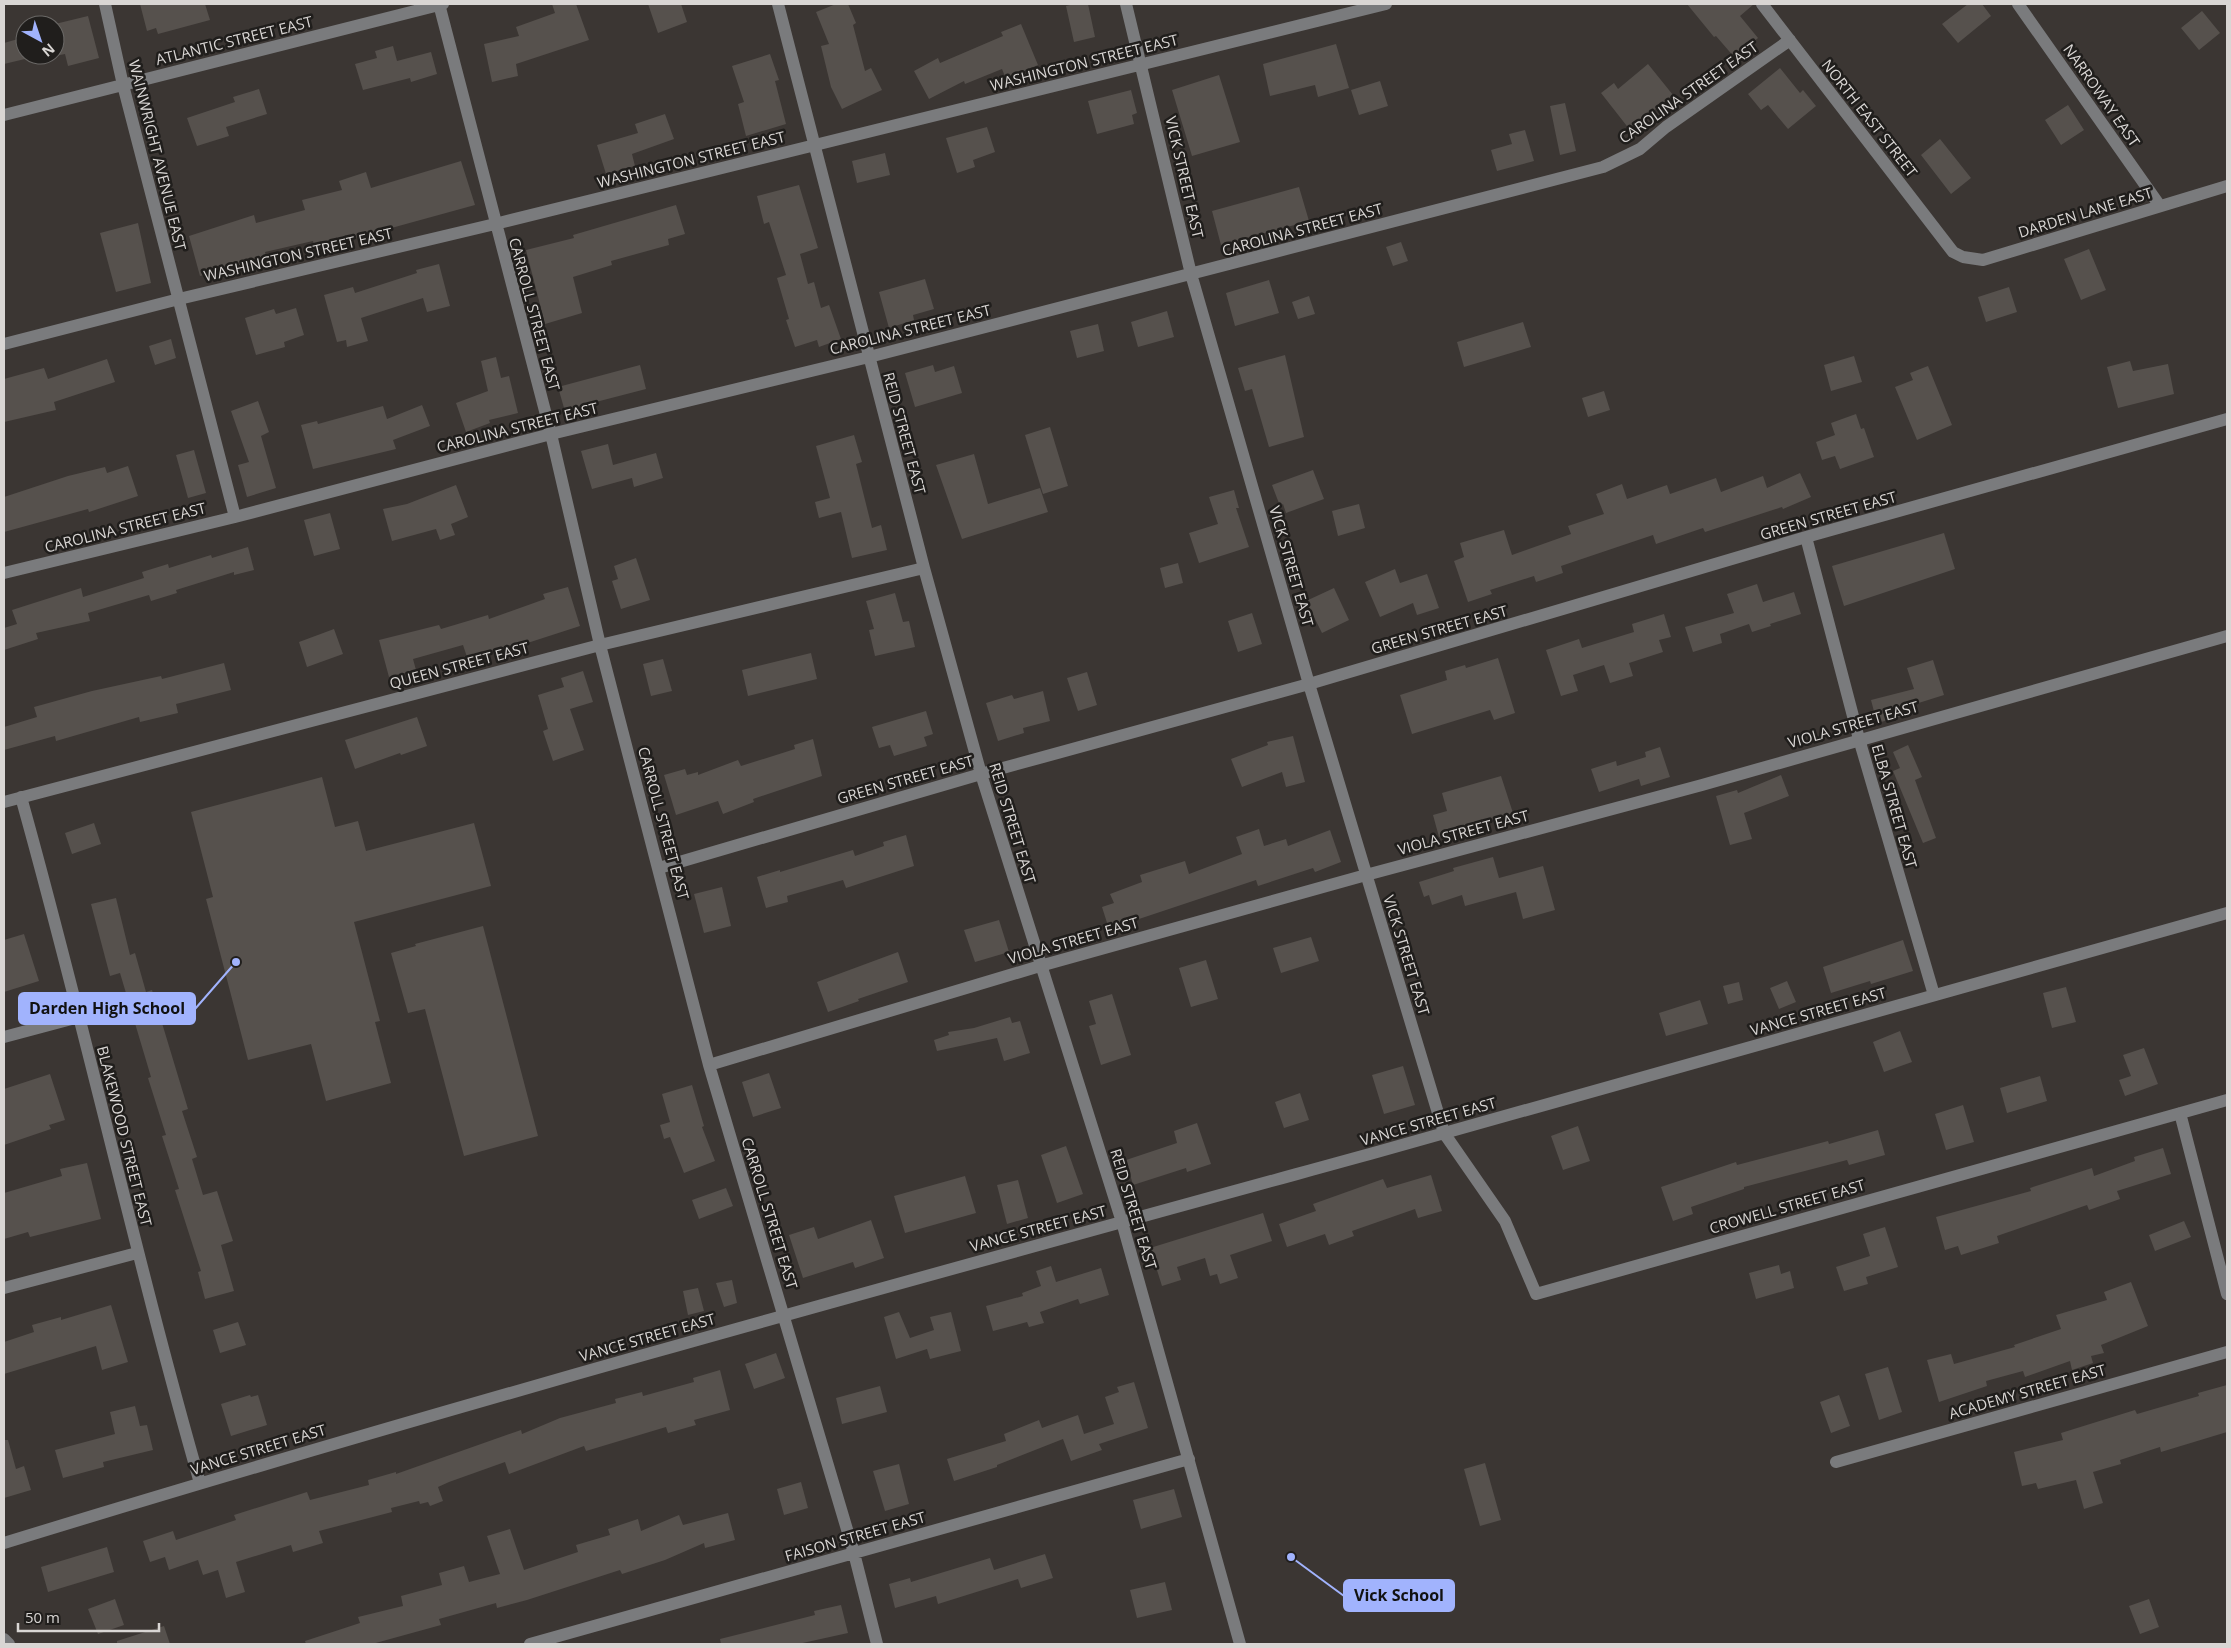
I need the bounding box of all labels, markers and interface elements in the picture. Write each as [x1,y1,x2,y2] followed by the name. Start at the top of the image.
[153,11,315,69] street label: ATLANTIC STREET EAST
[15,15,65,65] north arrow
[988,29,1181,95] street label: WASHINGTON STREET EAST
[1615,36,1762,148] street label: CAROLINA STREET EAST
[38,39,59,61] text: N
[2059,40,2145,151] street label: NARROWAY EAST
[1818,55,1923,182] street label: NORTH EAST STREET
[125,58,192,253] street label: WAINWRIGHT AVENUE EAST
[1161,114,1209,241] street label: VICK STREET EAST
[595,126,788,192] street label: WASHINGTON STREET EAST
[2016,182,2155,242] street label: DARDEN LANE EAST
[1220,198,1385,260] street label: CAROLINA STREET EAST
[202,222,395,285] street label: WASHINGTON STREET EAST
[505,235,565,393] street label: CARROLL STREET EAST
[827,299,993,359] street label: CAROLINA STREET EAST
[879,370,931,497] street label: REID STREET EAST
[434,397,600,457] street label: CAROLINA STREET EAST
[1758,486,1899,544] street label: GREEN STREET EAST
[42,497,208,557] street label: CAROLINA STREET EAST
[1265,503,1319,629] street label: VICK STREET EAST
[1369,600,1510,658] street label: GREEN STREET EAST
[387,637,532,693] street label: QUEEN STREET EAST
[1785,696,1921,752] street label: VIOLA STREET EAST
[1868,742,1922,871] street label: ELBA STREET EAST
[634,744,694,902] street label: CARROLL STREET EAST
[835,750,976,808] street label: GREEN STREET EAST
[985,760,1041,887] street label: REID STREET EAST
[1395,805,1531,859] street label: VIOLA STREET EAST
[1379,893,1435,1018] street label: VICK STREET EAST
[1005,912,1141,968] street label: VIOLA STREET EAST
[1748,982,1889,1040] street label: VANCE STREET EAST
[19,993,195,1024] callout: Darden High School
[29,997,185,1019] text: Darden High School
[93,1044,157,1229] street label: BLAKEWOOD STREET EAST
[1358,1092,1499,1150] street label: VANCE STREET EAST
[737,1135,803,1292] street label: CARROLL STREET EAST
[1106,1146,1162,1273] street label: REID STREET EAST
[1707,1174,1868,1238] street label: CROWELL STREET EAST
[968,1200,1109,1256] street label: VANCE STREET EAST
[577,1308,718,1366] street label: VANCE STREET EAST
[1946,1359,2108,1423] street label: ACADEMY STREET EAST
[188,1419,329,1479] street label: VANCE STREET EAST
[782,1506,928,1566] street label: FAISON STREET EAST
[1344,1580,1454,1611] callout: Vick School
[1354,1584,1444,1606] text: Vick School
[18,1600,159,1632] scale bar
[25,1607,60,1627] text: 50 m

